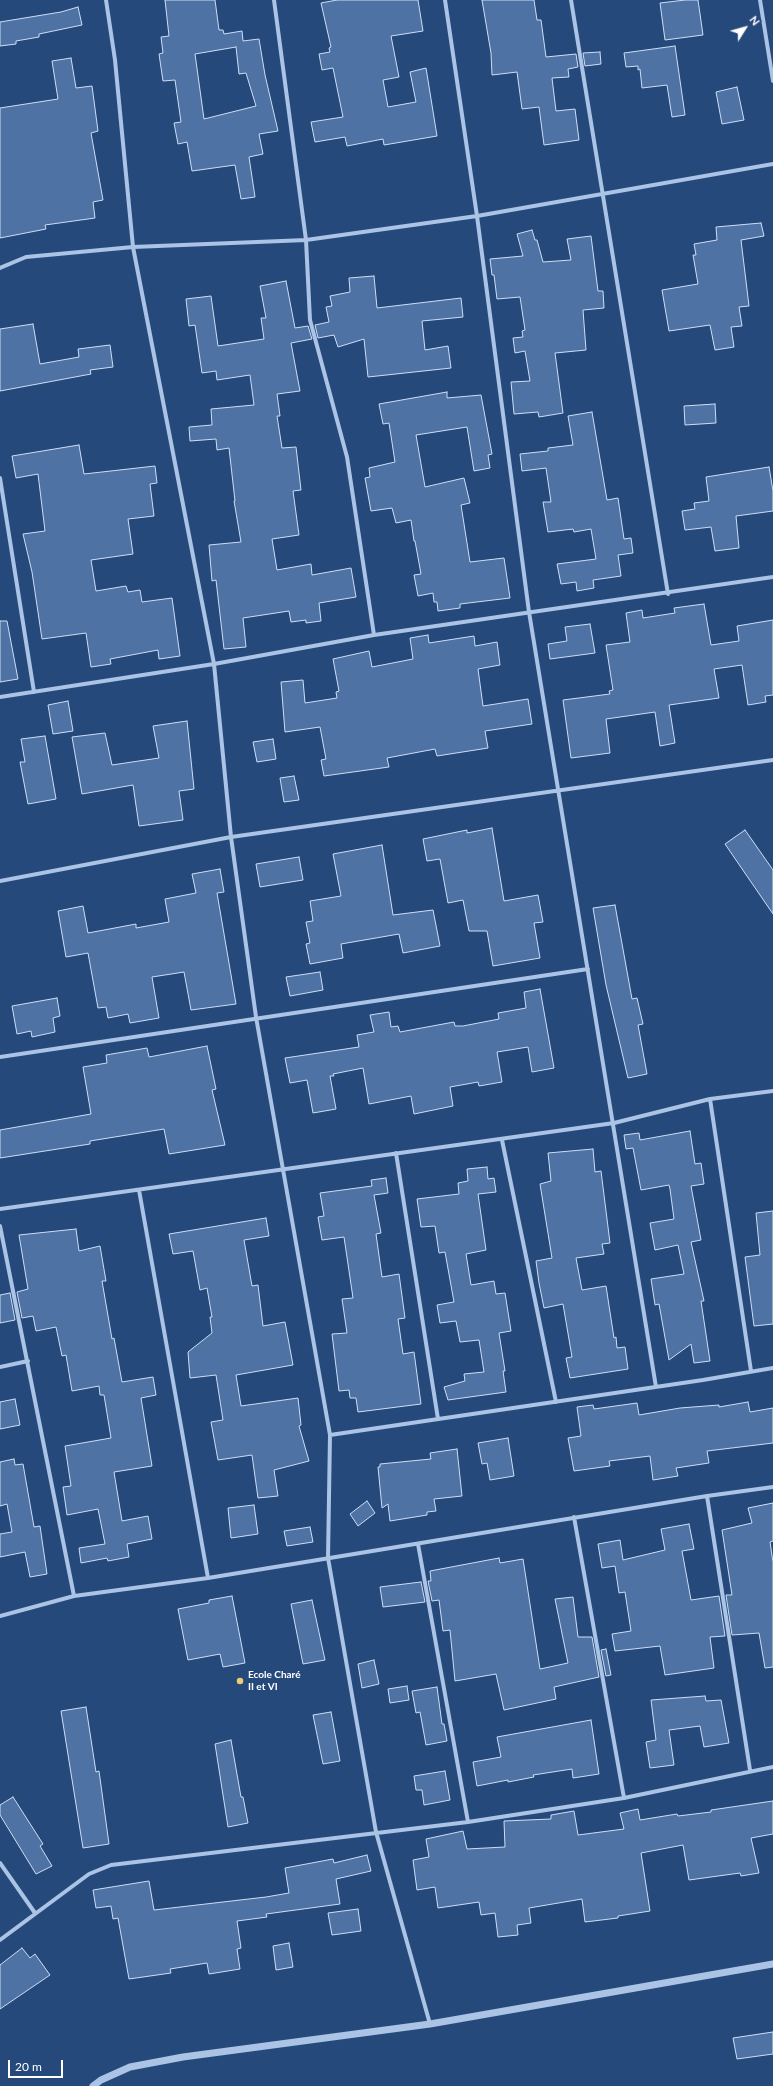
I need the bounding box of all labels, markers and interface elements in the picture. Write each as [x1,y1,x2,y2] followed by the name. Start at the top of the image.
[725,8,765,48] north arrow
[747,13,763,28] text: N
[248,1669,301,1692] place label: Ecole Charé II et VI
[235,1676,245,1686] marker: Ecole Charé II et VI
[10,2052,65,2078] scale bar
[15,2059,42,2074] text: 20 m

